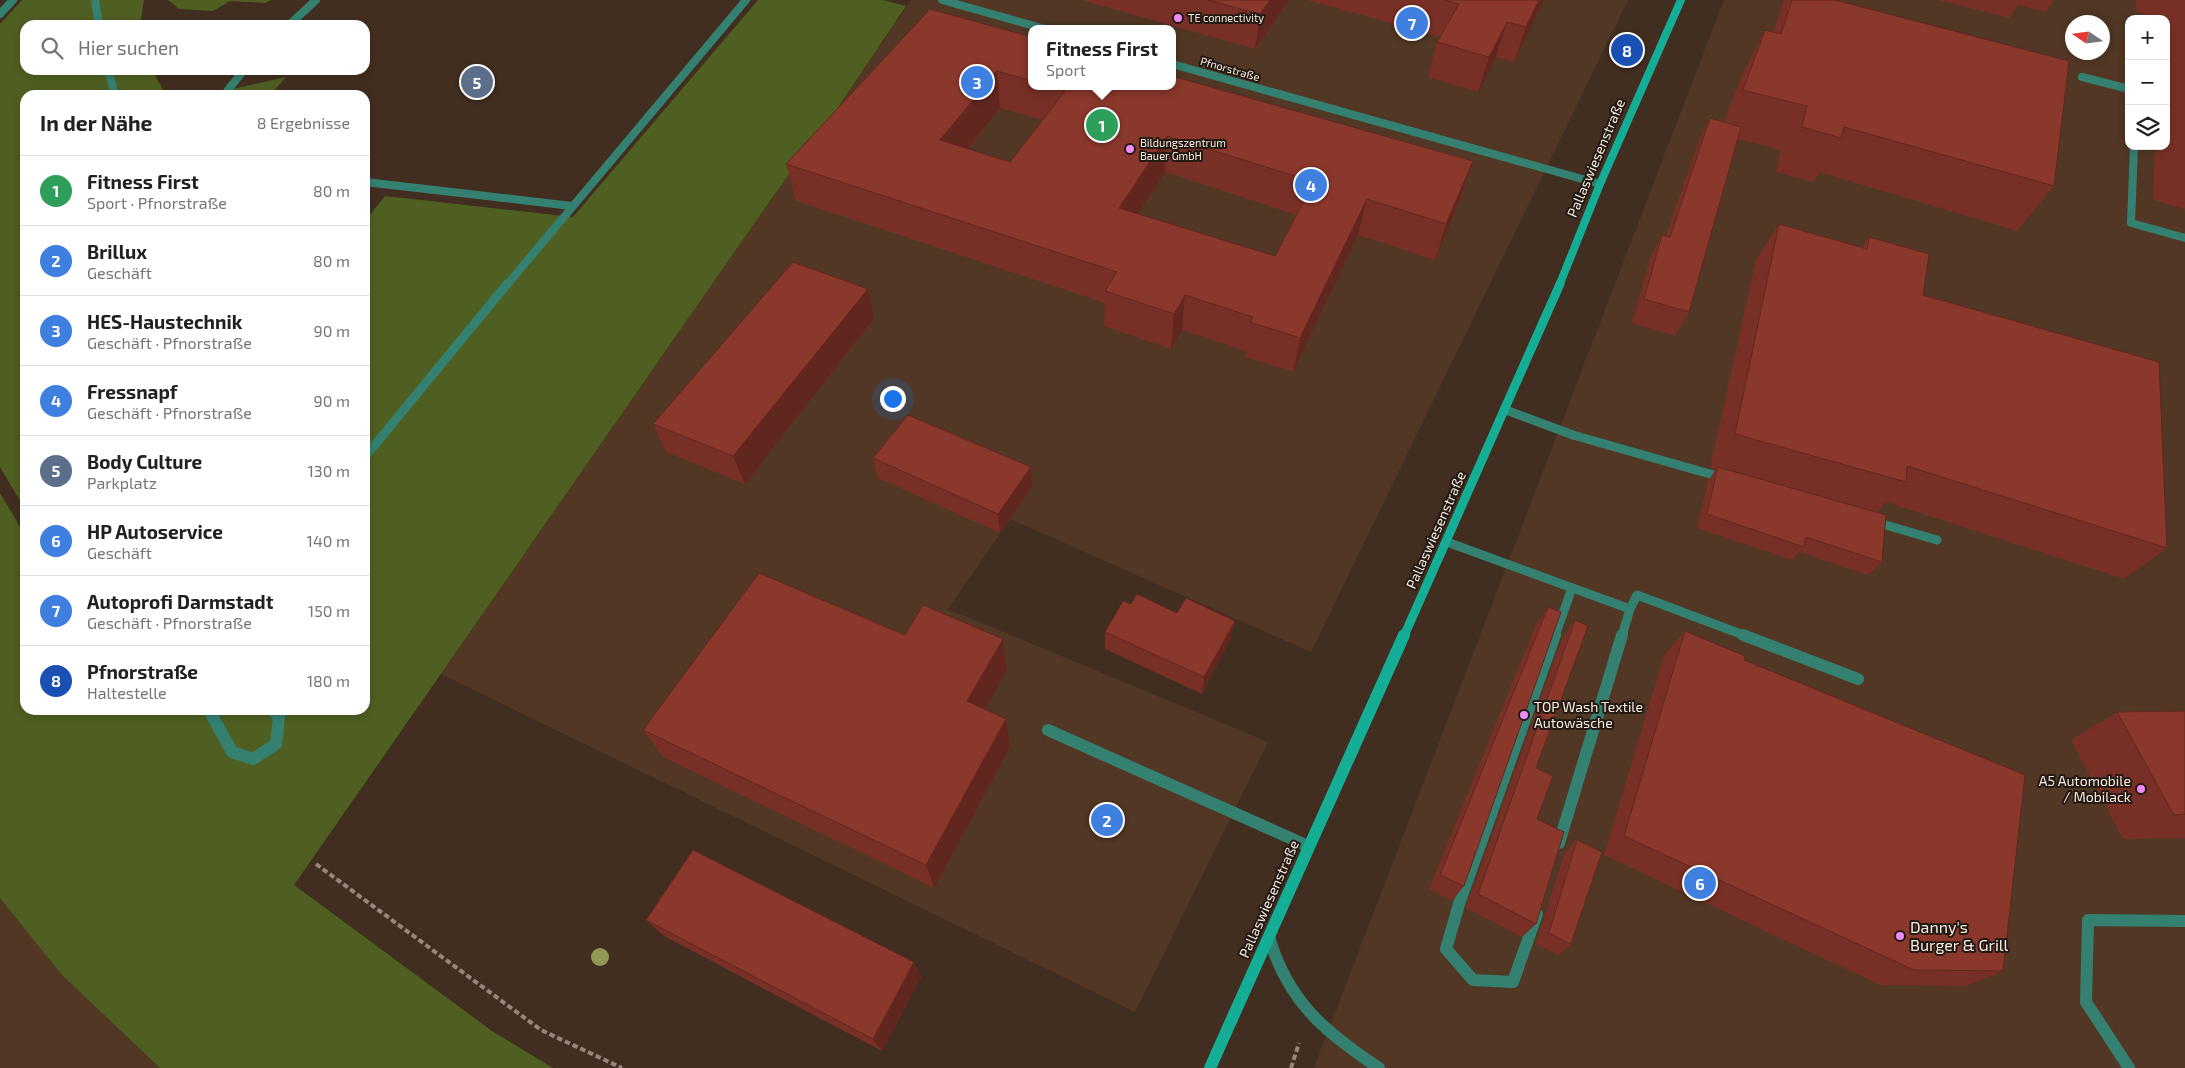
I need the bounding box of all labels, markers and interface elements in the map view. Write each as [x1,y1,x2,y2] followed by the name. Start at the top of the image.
[1396,4,1428,42] pin: 7
[1188,11,1264,24] place label: TE connectivity
[1172,12,1184,24] marker: TE connectivity
[2065,15,2110,60] north arrow
[2125,15,2170,150] map controls
[2125,15,2170,60] button: +
[20,20,370,75] search box
[1028,25,1176,90] popup
[1611,31,1643,69] pin: 8
[38,34,66,62] icon: search
[78,36,179,59] text: Hier suchen
[1046,37,1158,60] text: Fitness First
[1199,54,1261,83] street label: Pfnorstraße
[1046,60,1086,79] text: Sport
[2125,60,2170,105] button: −
[461,63,493,101] pin: 5
[961,63,993,101] pin: 3
[1563,96,1628,220] street label: Pallaswiesenstraße
[2125,105,2170,150] button: layers
[1086,106,1118,144] pin: 1
[40,110,152,135] text: In der Nähe
[257,113,350,132] text: 8 Ergebnisse
[1140,136,1226,162] place label: Bildungszentrum Bauer GmbH
[1124,143,1136,155] marker: Bildungszentrum Bauer GmbH
[1295,166,1327,204] pin: 4
[87,170,199,193] text: Fitness First
[53,181,59,200] text: 1
[313,181,350,200] text: 80 m
[87,193,227,212] text: Sport · Pfnorstraße
[87,240,147,263] text: Brillux
[51,251,61,270] text: 2
[313,251,350,270] text: 80 m
[87,263,152,282] text: Geschäft
[87,310,242,333] text: HES-Haustechnik
[51,321,61,340] text: 3
[314,321,350,340] text: 90 m
[87,333,252,352] text: Geschäft · Pfnorstraße
[87,380,178,403] text: Fressnapf
[880,386,906,412] your location
[51,391,61,410] text: 4
[314,391,350,410] text: 90 m
[87,403,252,422] text: Geschäft · Pfnorstraße
[87,450,202,473] text: Body Culture
[52,461,60,480] text: 5
[308,461,350,480] text: 130 m
[1402,468,1469,591] street label: Pallaswiesenstraße
[87,473,157,492] text: Parkplatz
[87,520,223,543] text: HP Autoservice
[51,531,61,550] text: 6
[307,531,350,550] text: 140 m
[87,543,152,562] text: Geschäft
[87,590,273,613] text: Autoprofi Darmstadt
[52,601,60,620] text: 7
[308,601,350,620] text: 150 m
[87,613,252,632] text: Geschäft · Pfnorstraße
[87,660,198,683] text: Pfnorstraße
[51,671,61,690] text: 8
[307,671,350,690] text: 180 m
[87,683,167,702] text: Haltestelle
[1534,698,1643,731] place label: TOP Wash Textile Autowäsche
[1518,709,1530,721] marker: TOP Wash Textile Autowäsche
[2039,772,2131,805] place label: A5 Automobile / Mobilack
[2135,783,2147,795] marker: A5 Automobile / Mobilack
[1091,801,1123,839] pin: 2
[1235,837,1302,960] street label: Pallaswiesenstraße
[1684,864,1716,902] pin: 6
[1910,917,2009,954] place label: Danny's Burger & Grill
[1894,930,1906,942] marker: Danny's Burger & Grill

